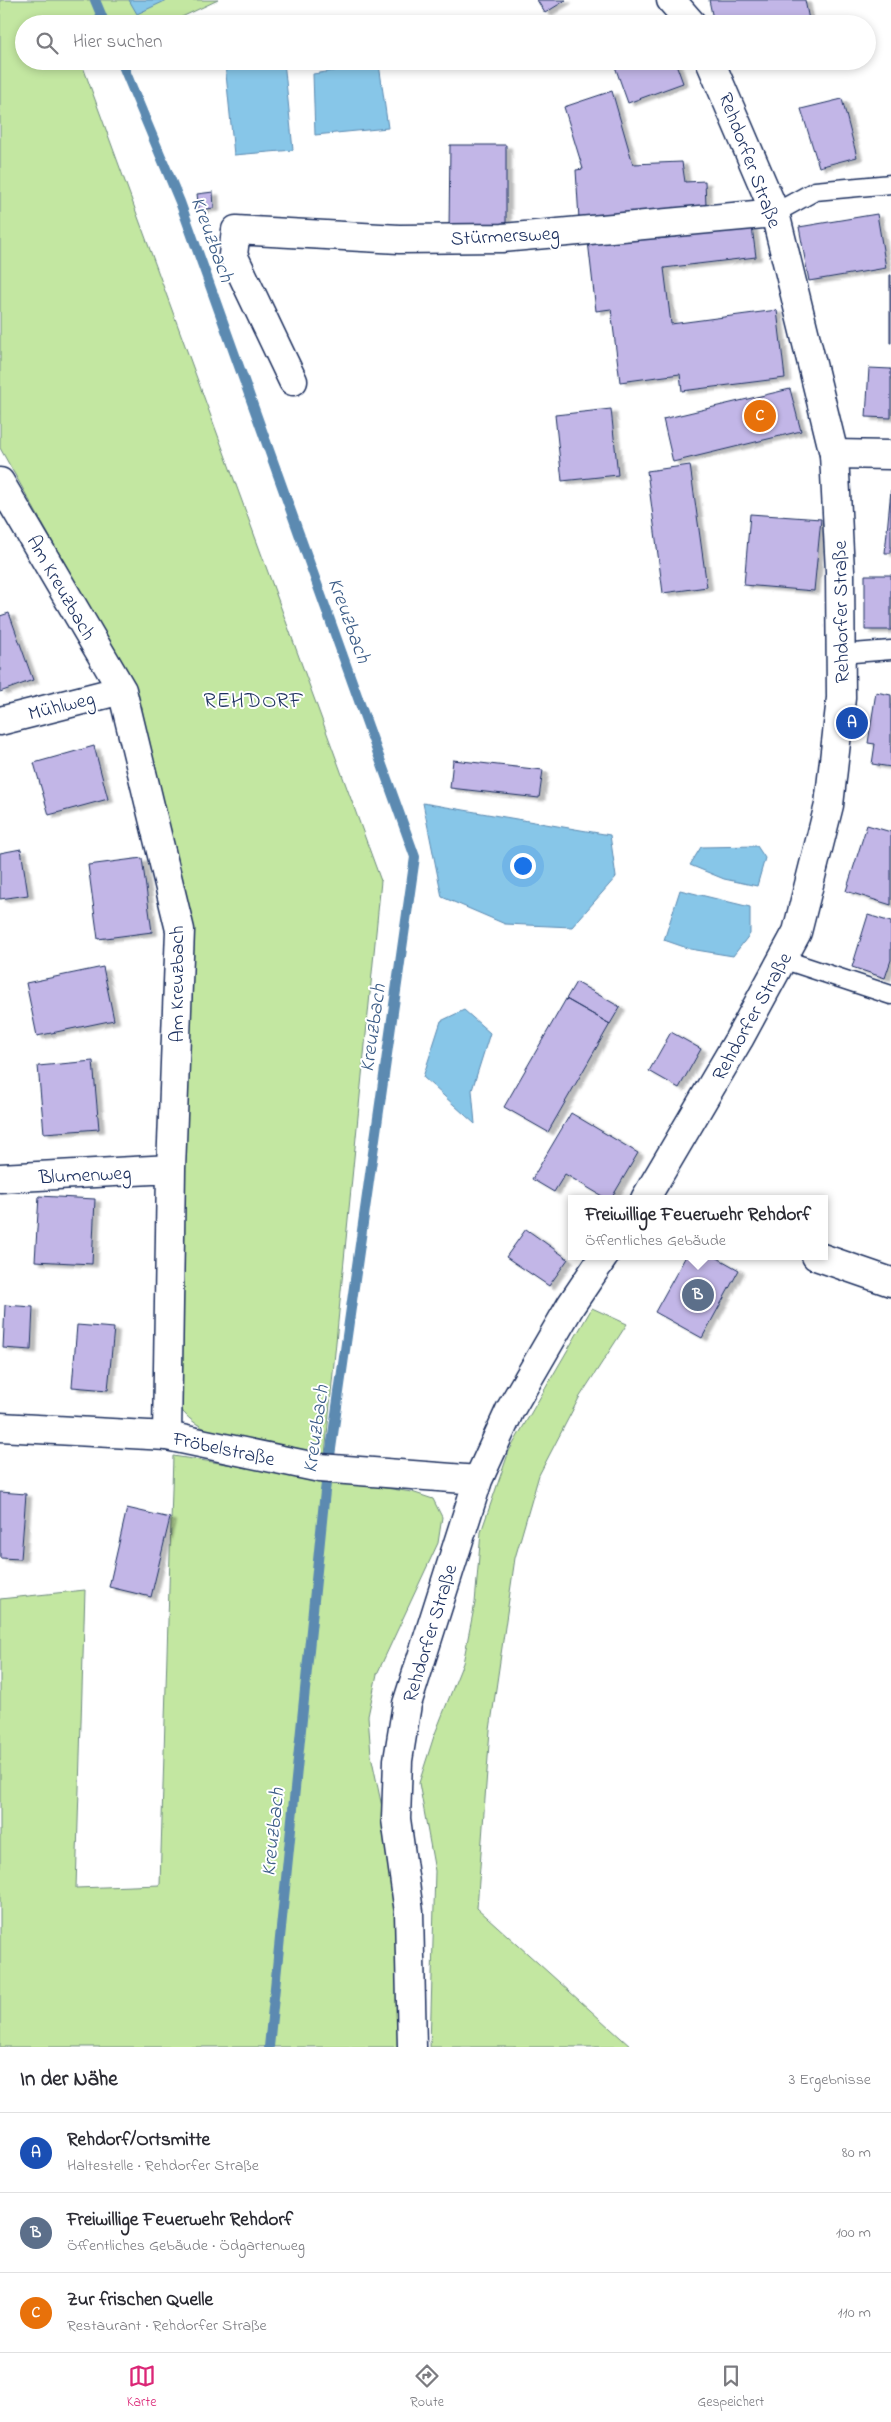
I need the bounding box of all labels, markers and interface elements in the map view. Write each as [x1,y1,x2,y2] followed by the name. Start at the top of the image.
[15,15,876,70] search box
[33,29,61,57] icon: search
[73,29,162,56] text: Hier suchen
[710,89,788,233] street label: Rehdorfer Straße
[182,193,241,287] water label: Kreuzbach
[450,220,560,256] street label: Stürmersweg
[744,397,776,435] pin: C
[18,530,102,646] street label: Am Kreuzbach
[827,540,858,684] street label: Rehdorfer Straße
[319,574,378,668] water label: Kreuzbach
[25,685,98,731] street label: Mühlweg
[204,686,304,718] district label: REHDORF
[836,704,868,742] pin: A
[510,853,536,879] your location
[164,925,193,1043] street label: Am Kreuzbach
[706,948,800,1087] street label: Rehdorfer Straße
[353,981,395,1074] water label: Kreuzbach
[37,1160,132,1194] street label: Blumenweg
[568,1195,828,1260] popup
[585,1202,811,1229] text: Freiwillige Feuerwehr Rehdorf
[585,1229,726,1253] text: Öffentliches Gebäude
[682,1276,714,1314] pin: B
[296,1382,338,1475] water label: Kreuzbach
[169,1425,277,1475] street label: Fröbelstraße
[397,1561,466,1706] street label: Rehdorfer Straße
[254,1786,294,1878] water label: Kreuzbach
[20,2065,118,2095] text: In der Nähe
[789,2068,871,2092] text: 3 Ergebnisse
[67,2127,210,2154] text: Rehdorf/Ortsmitte
[31,2141,41,2165] text: A
[842,2141,871,2165] text: 80 m
[67,2154,259,2178] text: Haltestelle · Rehdorfer Straße
[67,2207,293,2234] text: Freiwillige Feuerwehr Rehdorf
[31,2221,41,2245] text: B
[836,2221,871,2245] text: 100 m
[67,2234,305,2258] text: Öffentliches Gebäude · Ödgartenweg
[67,2287,213,2314] text: Zur frischen Quelle
[32,2301,40,2325] text: C
[837,2301,871,2325] text: 110 m
[67,2314,267,2338] text: Restaurant · Rehdorfer Straße
[127,2362,156,2413] tab: Karte
[410,2362,444,2413] tab: Route
[697,2362,764,2413] tab: Gespeichert

